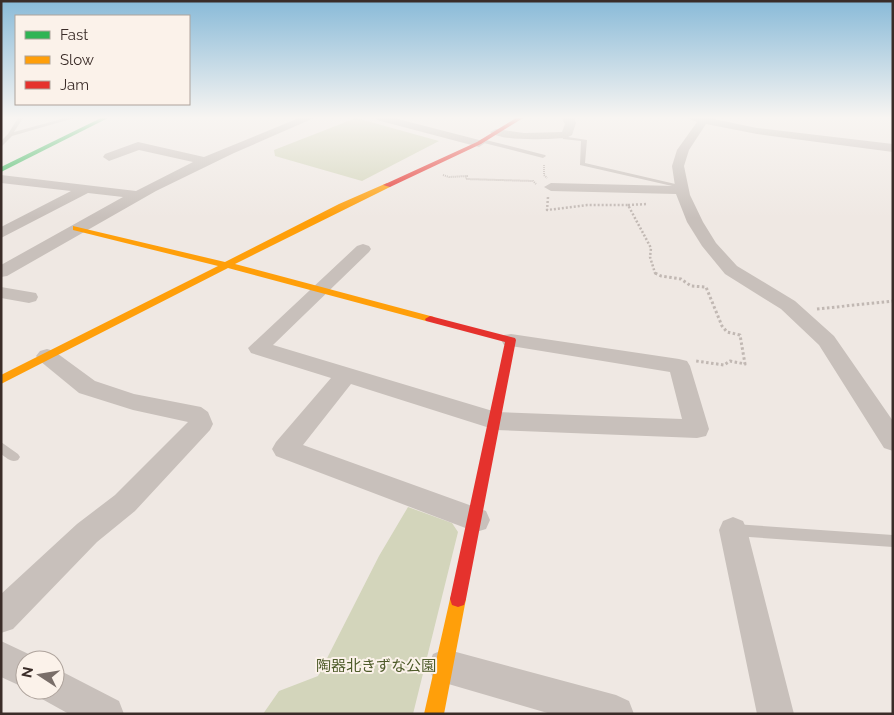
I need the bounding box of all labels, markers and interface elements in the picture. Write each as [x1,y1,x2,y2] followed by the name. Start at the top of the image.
[15,15,190,105] legend
[60,26,88,44] text: Fast
[60,51,94,69] text: Slow
[60,76,89,94] text: Jam
[15,650,65,700] north arrow
[316,657,436,675] park label: 陶器北きずな公園
[18,665,36,679] text: N

